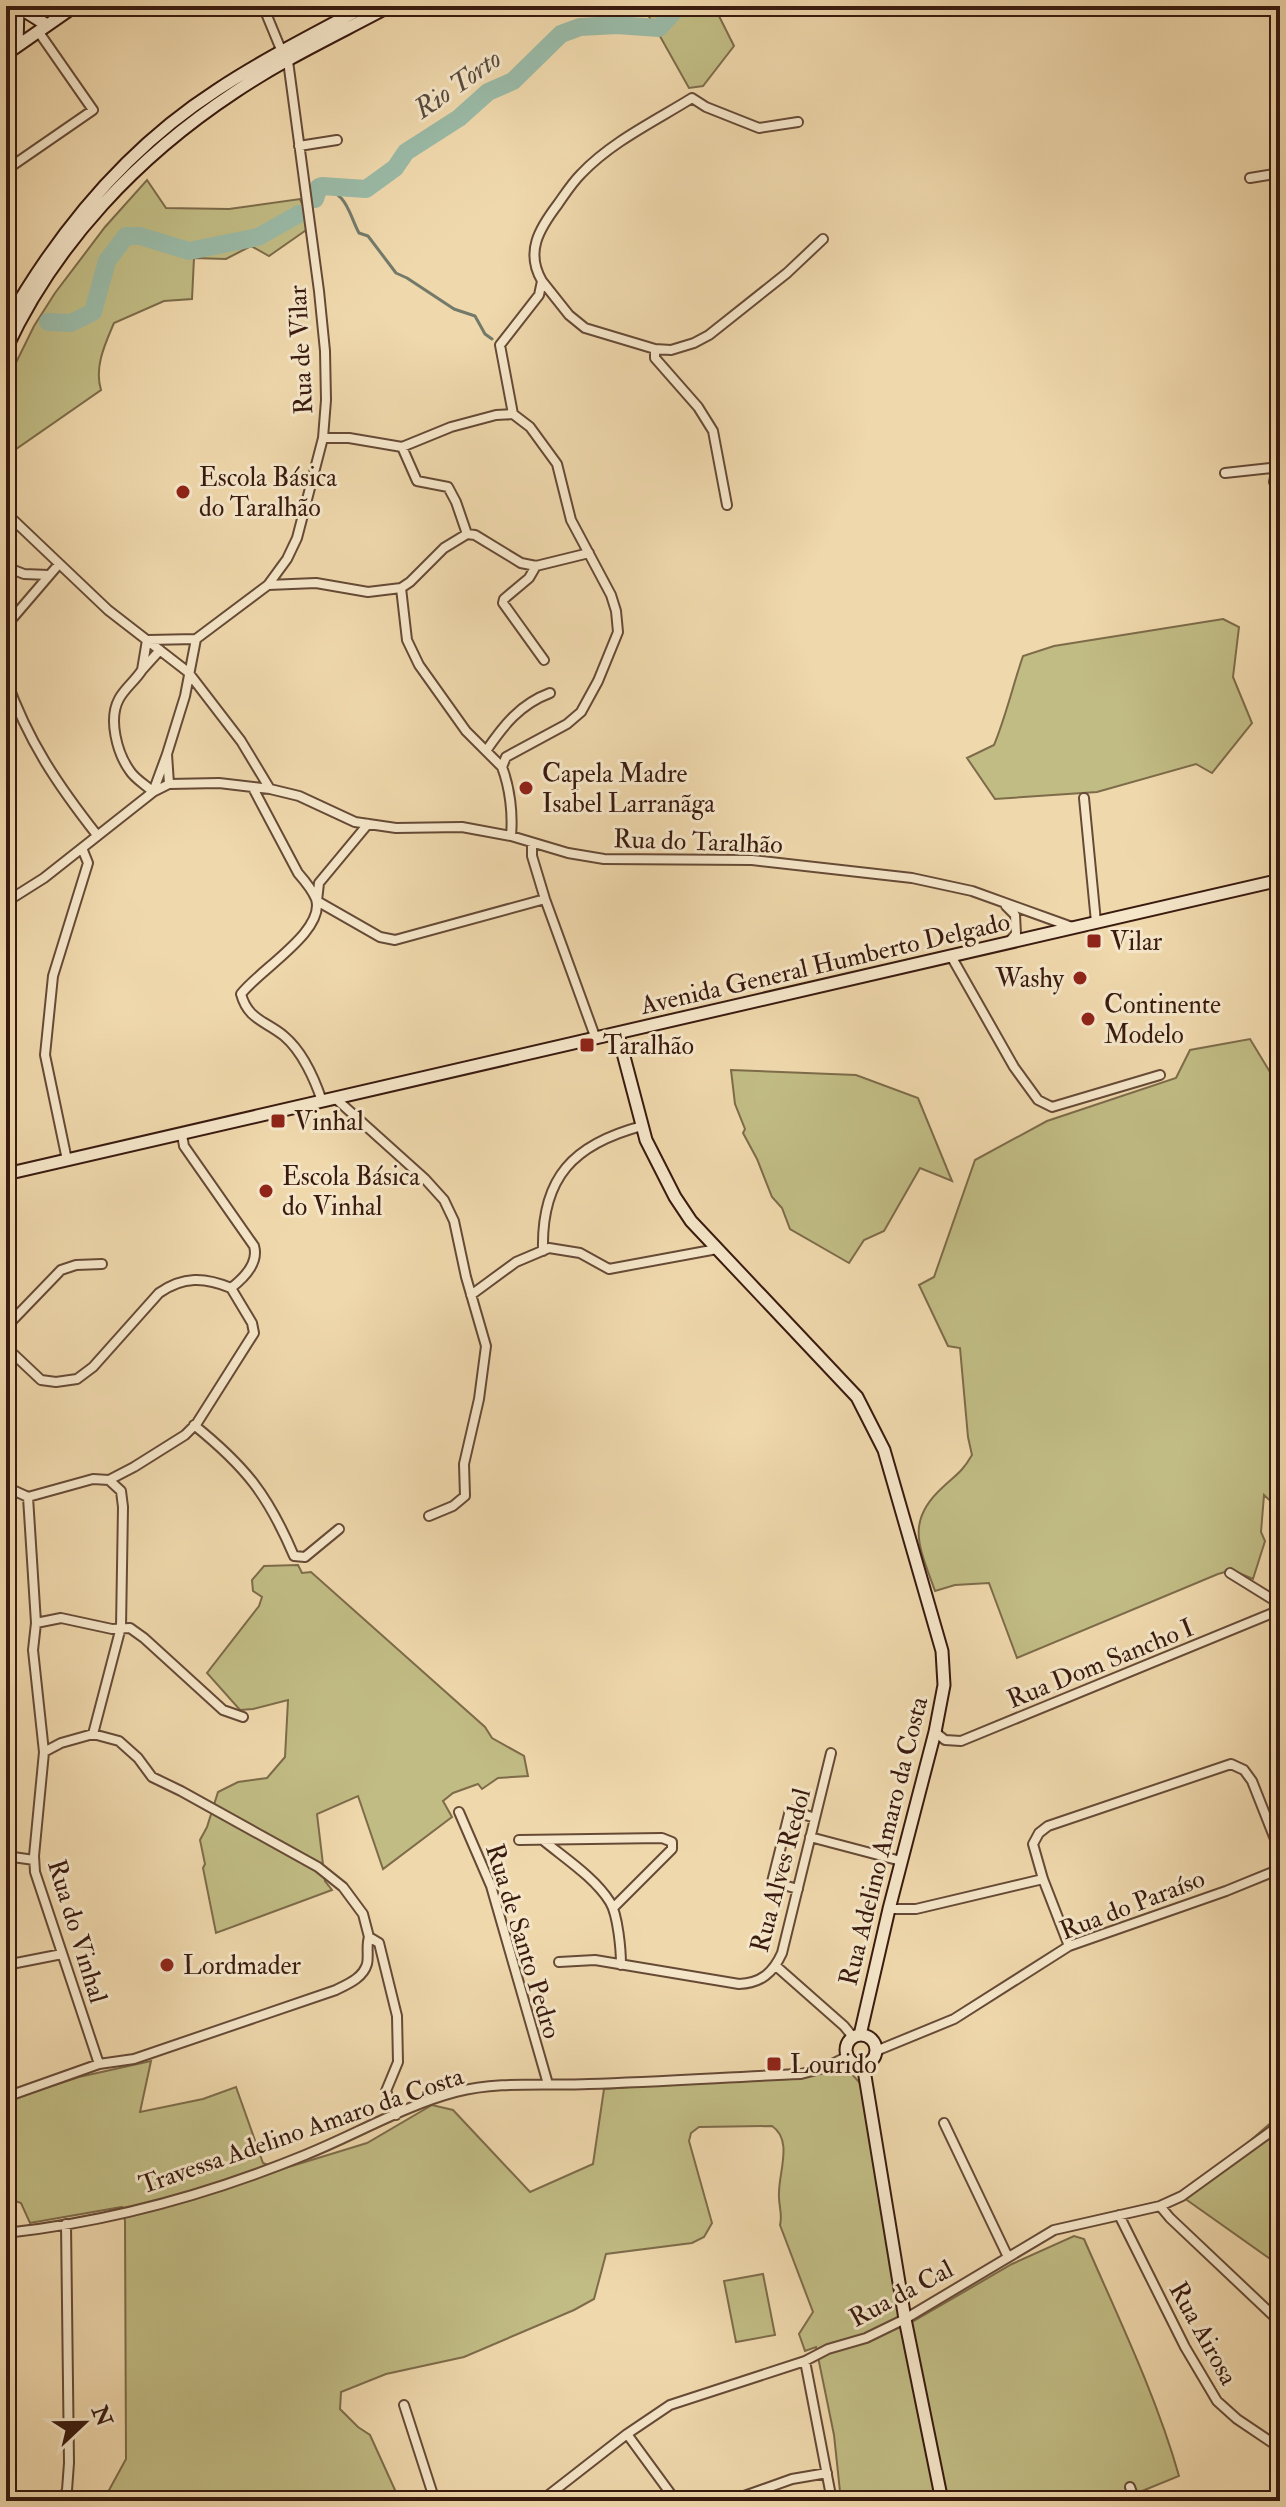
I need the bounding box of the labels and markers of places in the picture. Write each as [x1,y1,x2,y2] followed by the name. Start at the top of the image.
[199,462,337,524] place label: Escola Básica do Taralhão
[174,483,192,501] marker: Escola Básica do Taralhão
[542,758,715,820] place label: Capela Madre Isabel Larranãga
[517,779,535,797] marker: Capela Madre Isabel Larranãga
[1110,926,1163,958] place label: Vilar
[1085,932,1103,950] marker: Vilar
[995,963,1065,995] place label: Washy
[1071,969,1089,987] marker: Washy
[1104,989,1221,1051] place label: Continente Modelo
[1079,1010,1097,1028] marker: Continente Modelo
[603,1030,694,1062] place label: Taralhão
[578,1036,596,1054] marker: Taralhão
[294,1106,364,1138] place label: Vinhal
[269,1112,287,1130] marker: Vinhal
[282,1161,420,1223] place label: Escola Básica do Vinhal
[257,1182,275,1200] marker: Escola Básica do Vinhal
[183,1950,301,1982] place label: Lordmader
[158,1956,176,1974] marker: Lordmader
[790,2049,877,2081] place label: Lourido
[765,2055,783,2073] marker: Lourido

